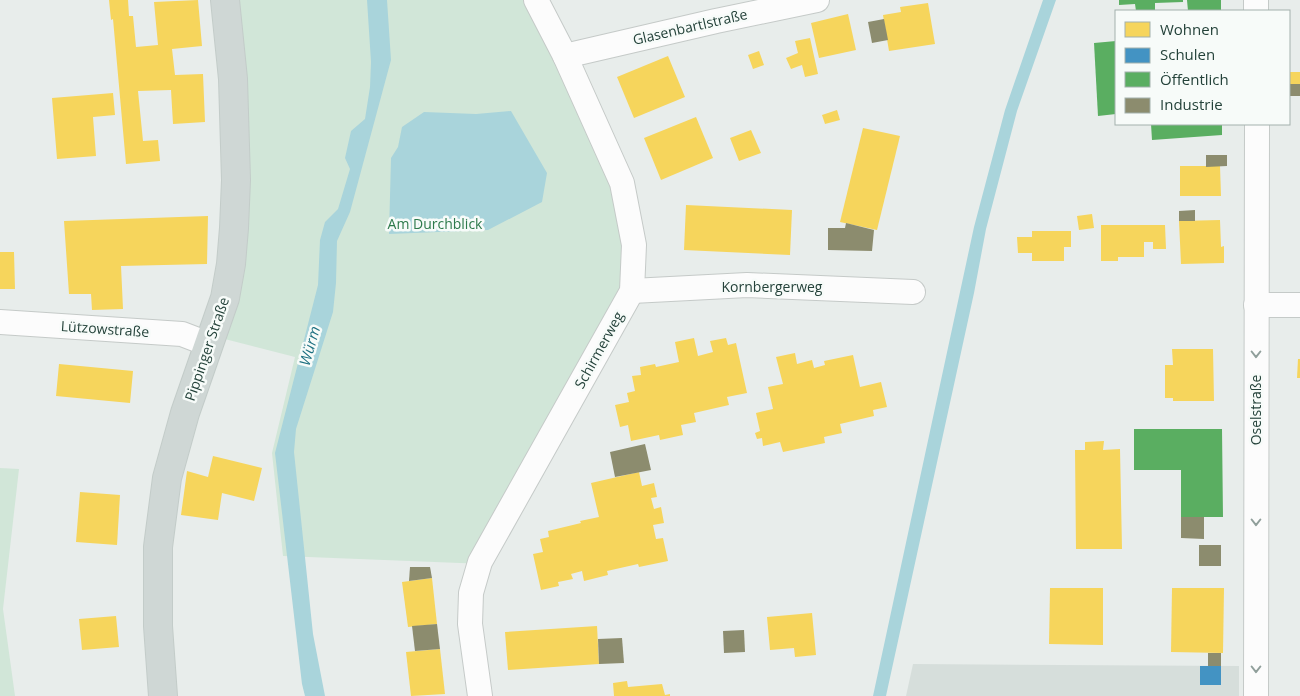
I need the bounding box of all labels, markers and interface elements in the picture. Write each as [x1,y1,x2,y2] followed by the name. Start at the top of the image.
[631,4,749,49] street label: Glasenbartlstraße
[1115,10,1290,125] legend
[1160,19,1219,39] text: Wohnen
[1160,44,1215,64] text: Schulen
[1160,69,1229,89] text: Öffentlich
[1160,94,1223,114] text: Industrie
[388,214,483,233] park label: Am Durchblick
[722,277,823,296] street label: Kornbergerweg
[180,294,233,403] street label: Pippinger Straße
[570,308,628,392] street label: Schirmerweg
[60,316,150,341] street label: Lützowstraße
[294,324,324,368] water label: Würm
[1251,350,1261,358] one-way arrow
[1246,375,1265,445] street label: Oselstraße
[1251,518,1261,526] one-way arrow
[1251,666,1261,673] one-way arrow

